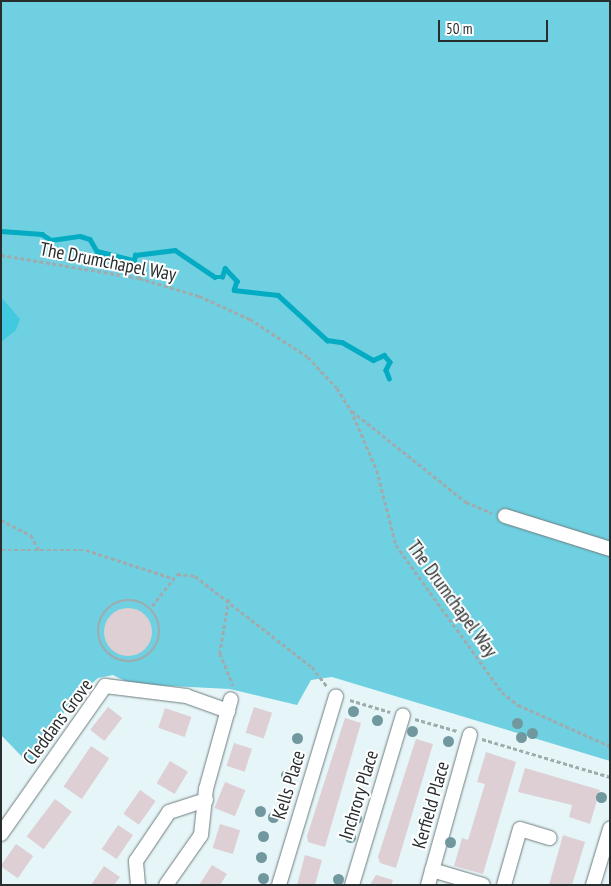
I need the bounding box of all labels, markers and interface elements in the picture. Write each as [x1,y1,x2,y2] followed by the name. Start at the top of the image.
[441,10,551,42] scale bar
[446,19,472,38] text: 50 m
[38,238,178,286] street label: The Drumchapel Way
[402,536,502,662] street label: The Drumchapel Way
[18,675,98,769] street label: Cleddans Grove
[335,747,383,843] street label: Inchrory Place
[268,748,310,822] street label: Kells Place
[408,759,454,851] street label: Kerfield Place

